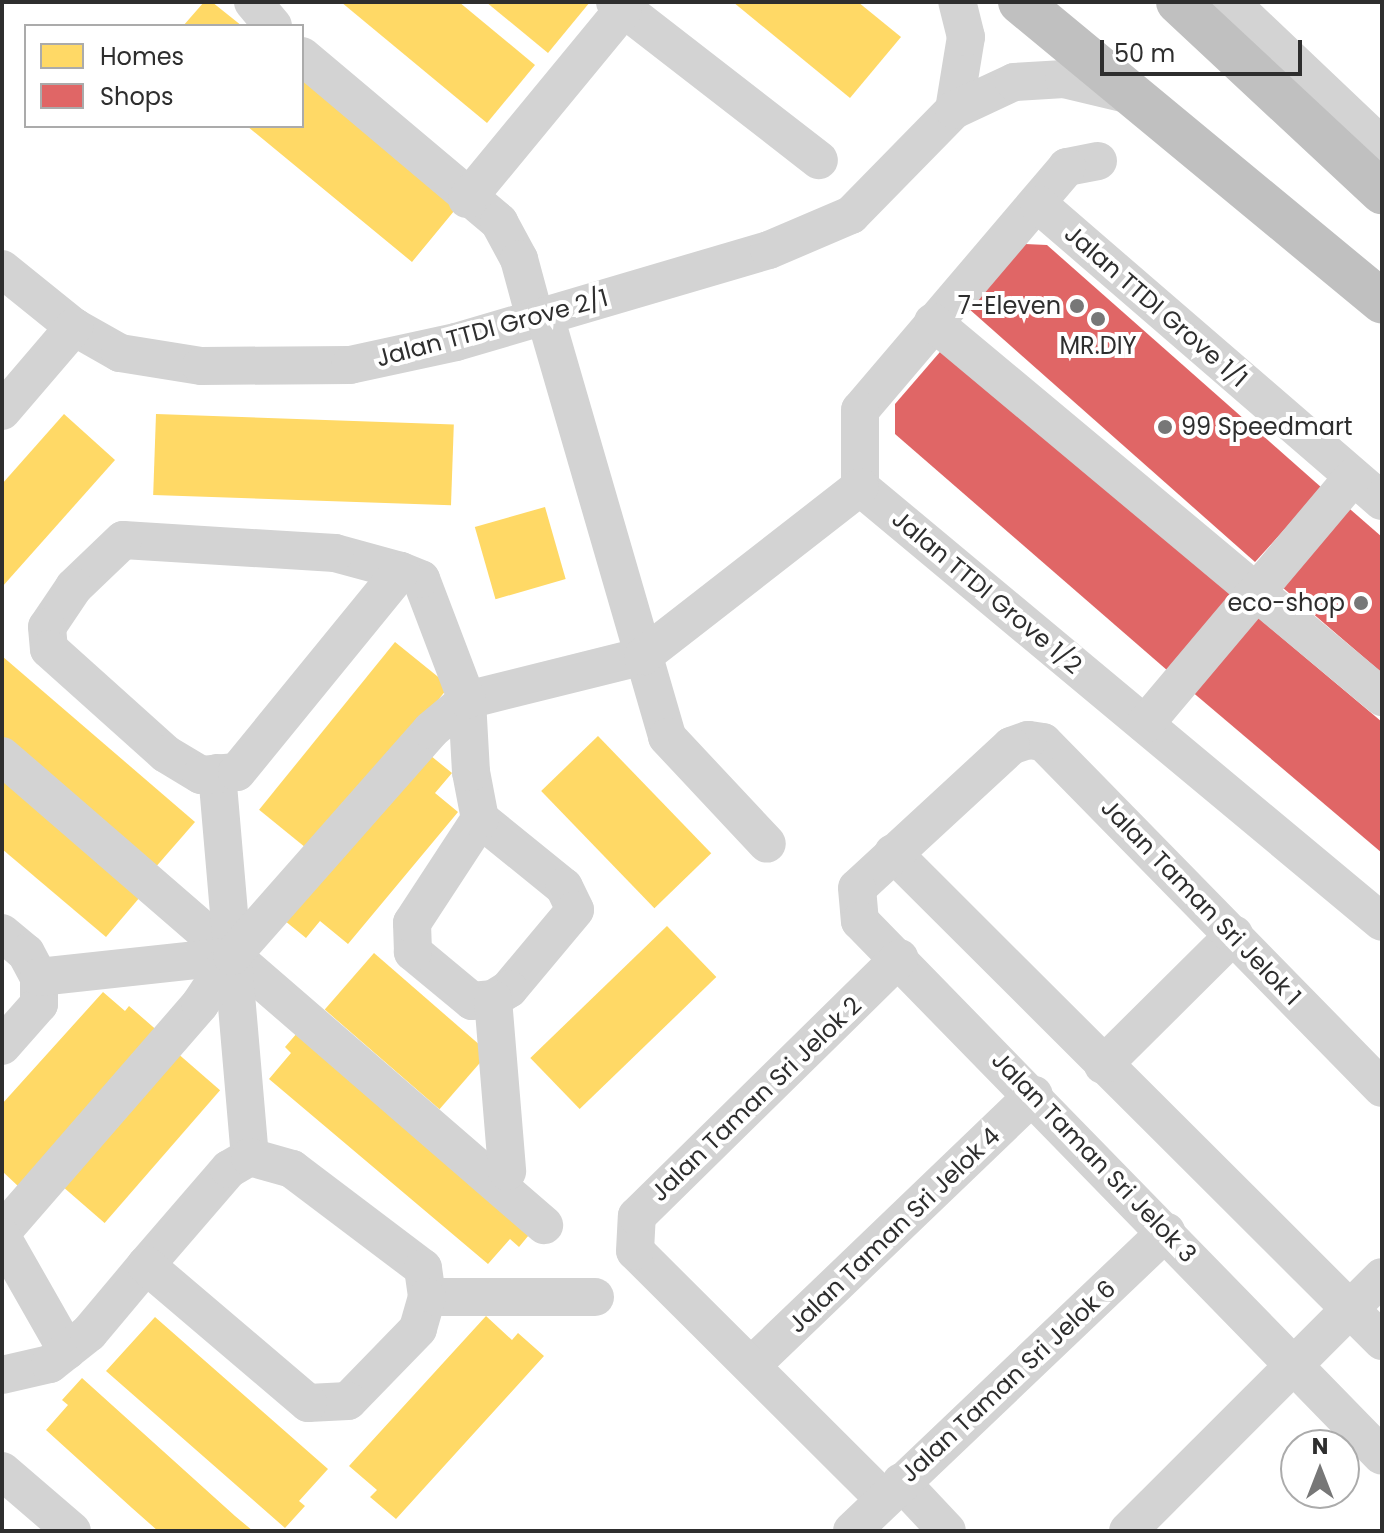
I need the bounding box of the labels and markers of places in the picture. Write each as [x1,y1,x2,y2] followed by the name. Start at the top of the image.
[958,292,1061,320] place label: 7-Eleven
[1068,297,1086,315] marker: 7-Eleven
[1089,310,1107,328] marker: MR.DIY
[1059,332,1137,360] place label: MR.DIY
[1181,413,1353,441] place label: 99 Speedmart
[1156,418,1174,436] marker: 99 Speedmart
[1227,589,1345,617] place label: eco-shop
[1352,594,1370,612] marker: eco-shop

